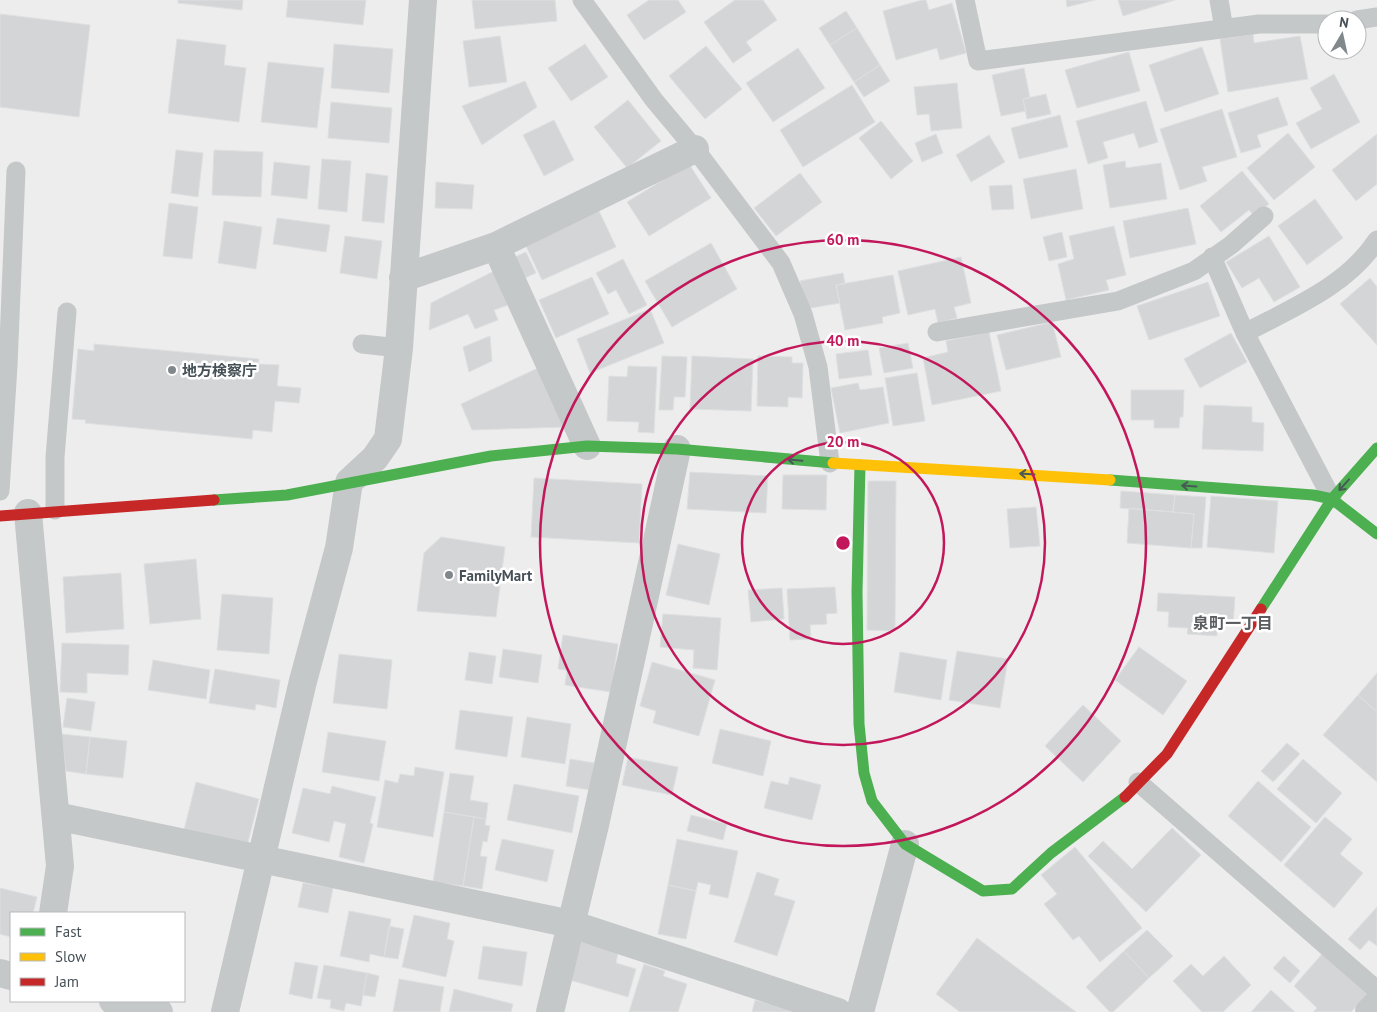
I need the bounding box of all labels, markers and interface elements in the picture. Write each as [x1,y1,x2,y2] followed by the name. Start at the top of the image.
[1317,10,1367,60] north arrow
[1338,13,1350,32] text: N
[827,230,859,249] text: 60 m
[827,331,859,350] text: 40 m
[182,361,257,380] place label: 地方検察庁
[166,364,178,376] marker: 地方検察庁
[827,432,859,451] text: 20 m
[787,455,803,464] one-way arrow
[1019,470,1035,479] one-way arrow
[1339,478,1350,491] one-way arrow
[1181,481,1197,491] one-way arrow
[834,534,852,552] centre of rings
[459,566,533,585] place label: FamilyMart
[443,569,455,581] marker: FamilyMart
[1193,613,1273,633] district label: 泉町一丁目
[10,912,185,1002] legend
[55,922,82,941] text: Fast
[55,947,86,966] text: Slow
[54,972,79,991] text: Jam

